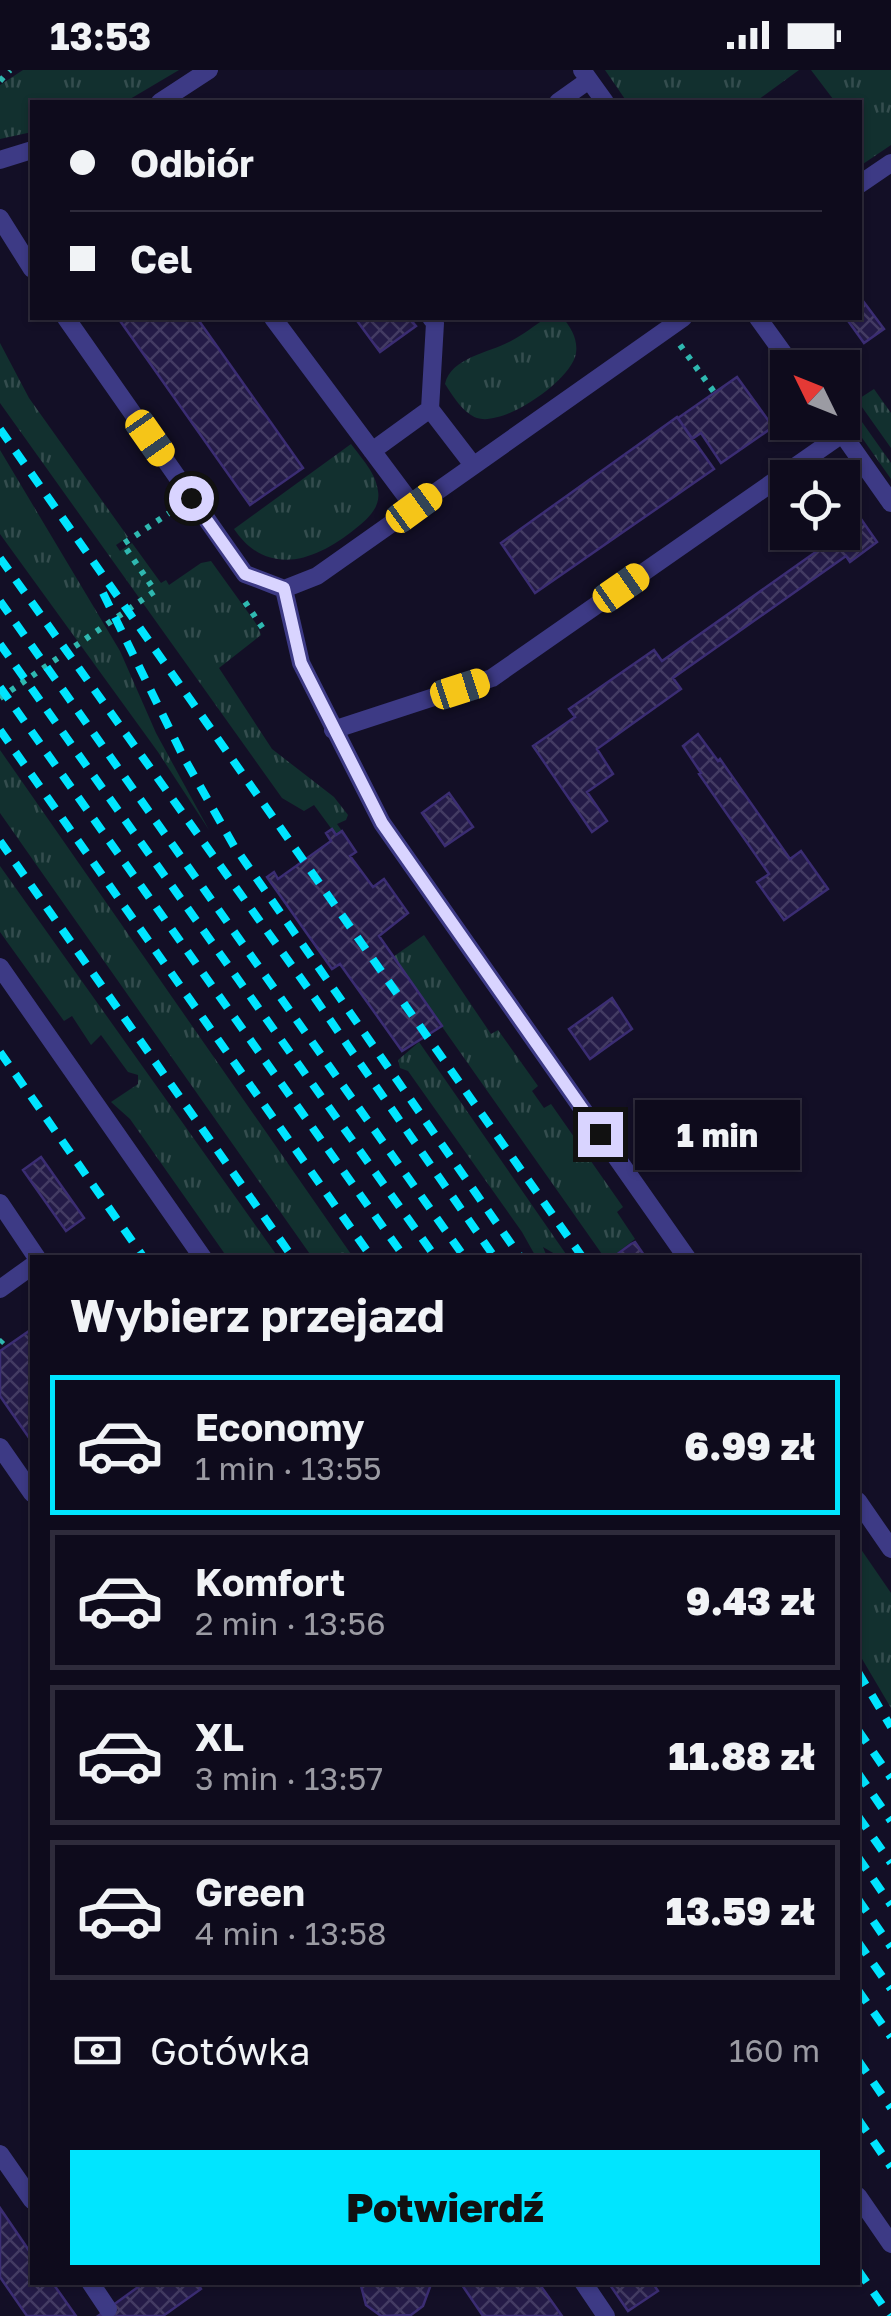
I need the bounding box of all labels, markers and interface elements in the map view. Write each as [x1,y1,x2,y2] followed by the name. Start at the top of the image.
[50,13,151,58] text: 13:53
[130,140,254,185] text: Odbiór
[130,236,192,281] text: Cel
[770,350,860,440] north arrow
[770,350,860,550] map controls
[121,405,179,471] car
[770,460,860,550] button: locate
[169,476,214,521] route start
[381,478,447,538] car
[588,559,654,617] car
[427,665,493,713] car
[635,1099,800,1169] callout: 1 min
[578,1112,623,1157] route end
[677,1116,758,1154] text: 1 min
[70,1288,445,1342] text: Wybierz przejazd
[75,1400,165,1490] icon: car
[195,1404,364,1449] text: Economy
[684,1423,815,1468] text: 6.99 zł
[195,1449,382,1487] text: 1 min · 13:55
[75,1555,165,1645] icon: car
[195,1559,345,1604] text: Komfort
[686,1578,815,1623] text: 9.43 zł
[195,1604,386,1642] text: 2 min · 13:56
[75,1710,165,1800] icon: car
[195,1714,244,1759] text: XL
[669,1733,815,1778] text: 11.88 zł
[195,1759,383,1797] text: 3 min · 13:57
[75,1865,165,1955] icon: car
[195,1869,305,1914] text: Green
[666,1888,815,1933] text: 13.59 zł
[195,1914,387,1952] text: 4 min · 13:58
[70,2023,125,2078] icon: cash
[150,2028,311,2073] text: Gotówka
[729,2031,820,2069] text: 160 m
[70,2150,820,2265] button: Potwierdź

